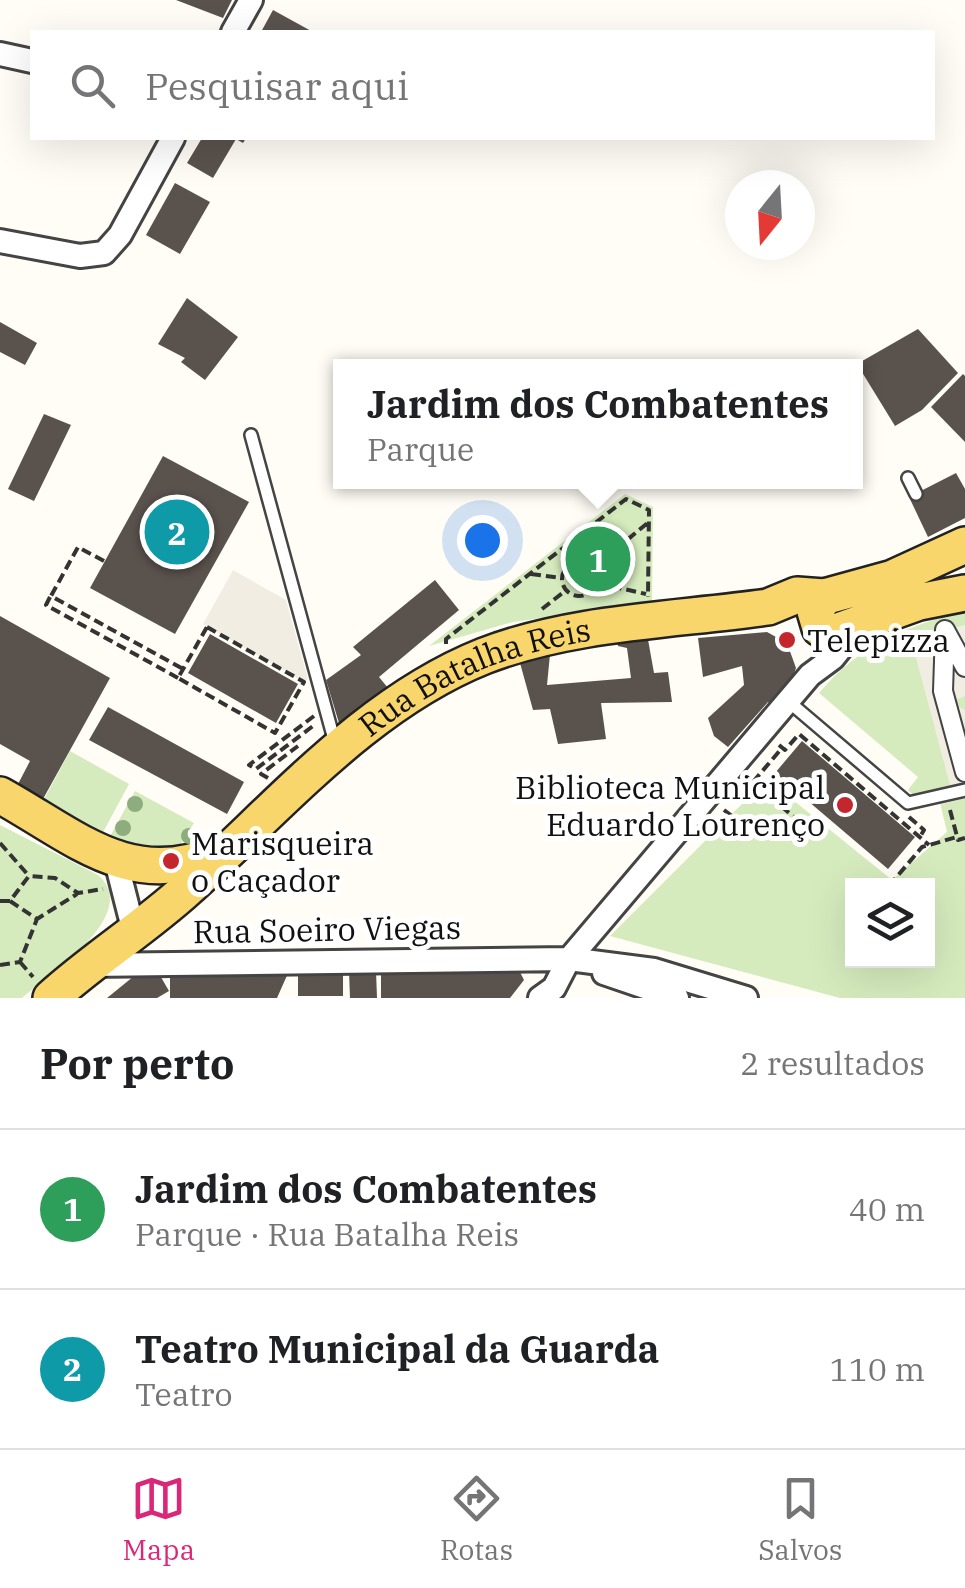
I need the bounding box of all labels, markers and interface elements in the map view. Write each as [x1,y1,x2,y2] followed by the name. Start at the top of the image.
[30,30,935,140] search box
[65,58,120,113] icon: search
[145,61,409,110] text: Pesquisar aqui
[725,170,815,260] north arrow
[333,359,863,489] popup
[367,379,829,428] text: Jardim dos Combatentes
[367,428,474,470] text: Parque
[144,494,210,570] pin: 2
[457,515,508,566] your location
[566,522,630,596] pin: 1
[350,608,594,745] street label: Rua Batalha Reis
[807,619,950,661] place label: Telepizza
[776,629,798,651] marker: Telepizza
[515,766,825,845] place label: Biblioteca Municipal Eduardo Lourenço
[834,794,856,816] marker: Biblioteca Municipal Eduardo Lourenço
[191,822,374,901] place label: Marisqueira o Caçador
[160,850,182,872] marker: Marisqueira o Caçador
[845,878,935,968] map controls
[845,878,935,968] button: layers
[192,906,462,952] street label: Rua Soeiro Viegas
[40,1036,234,1091] text: Por perto
[740,1042,925,1084] text: 2 resultados
[135,1164,597,1213] text: Jardim dos Combatentes
[63,1188,82,1230] text: 1
[849,1188,925,1230] text: 40 m
[135,1213,519,1255] text: Parque · Rua Batalha Reis
[135,1324,659,1373] text: Teatro Municipal da Guarda
[63,1348,82,1390] text: 2
[829,1348,925,1390] text: 110 m
[135,1373,233,1415] text: Teatro
[123,1471,195,1568] tab: Mapa
[440,1471,513,1568] tab: Rotas
[758,1471,842,1568] tab: Salvos

